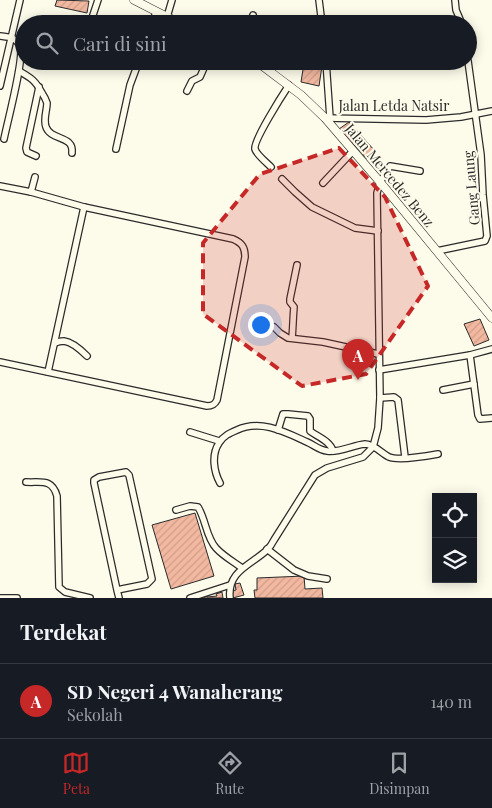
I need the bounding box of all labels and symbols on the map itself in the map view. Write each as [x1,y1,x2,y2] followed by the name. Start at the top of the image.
[338,96,450,115] street label: Jalan Letda Natsir
[341,119,439,231] street label: Jalan Mercedez Benz
[458,149,484,226] street label: Gang Laung
[248,312,274,338] your location
[342,339,374,380] pin: A

